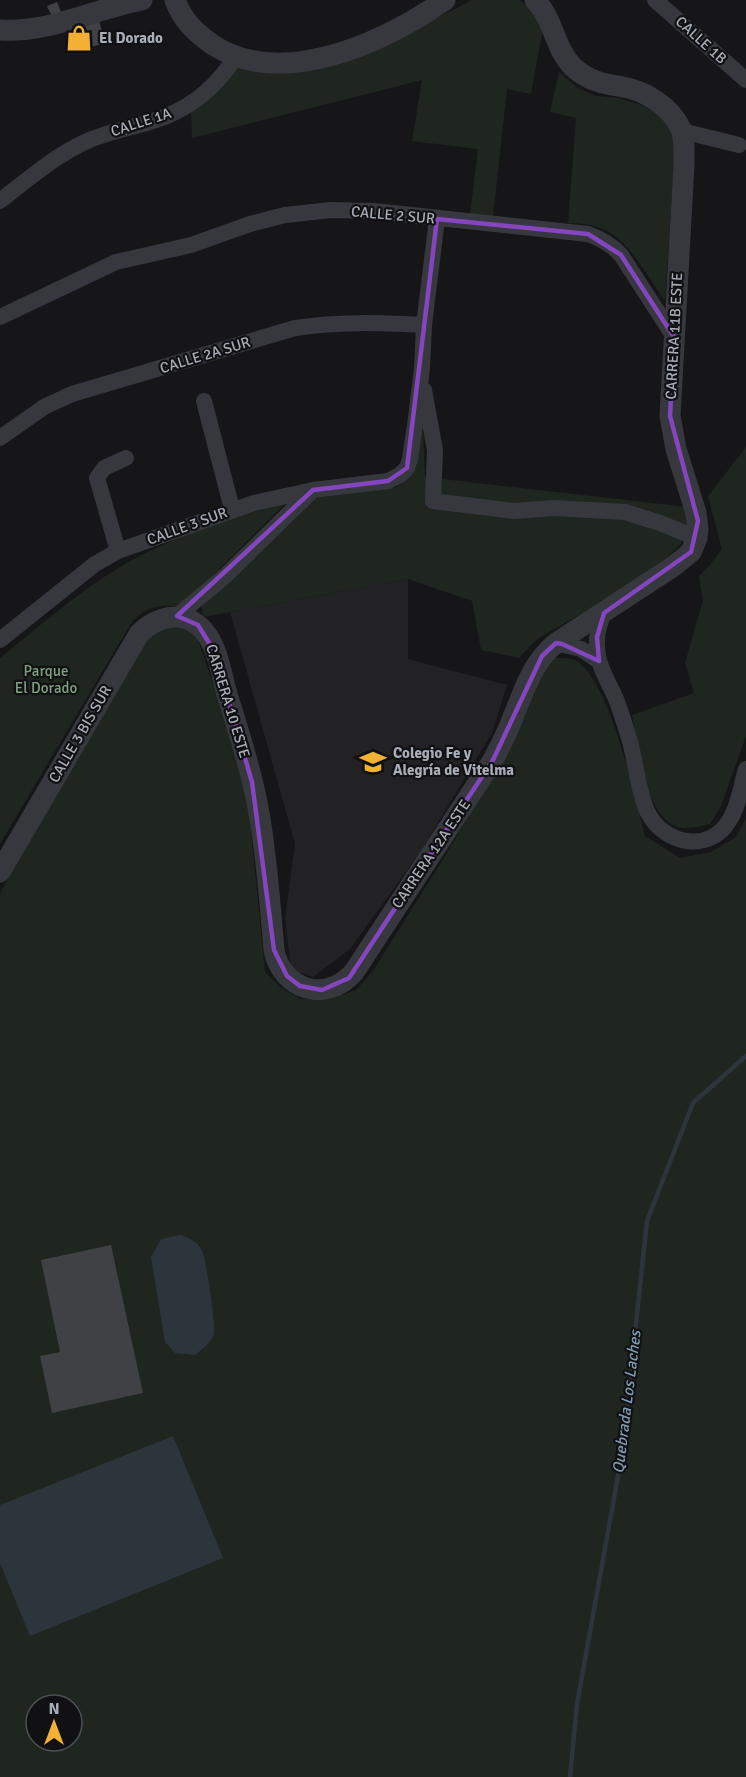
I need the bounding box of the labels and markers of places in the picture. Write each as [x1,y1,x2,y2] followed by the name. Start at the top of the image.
[64,23,94,53] shop icon: El Dorado
[99,29,163,47] place label: El Dorado
[393,744,514,779] place label: Colegio Fe y Alegría de Vitelma
[358,747,388,777] school or university icon: Colegio Fe y Alegría de Vitelma

